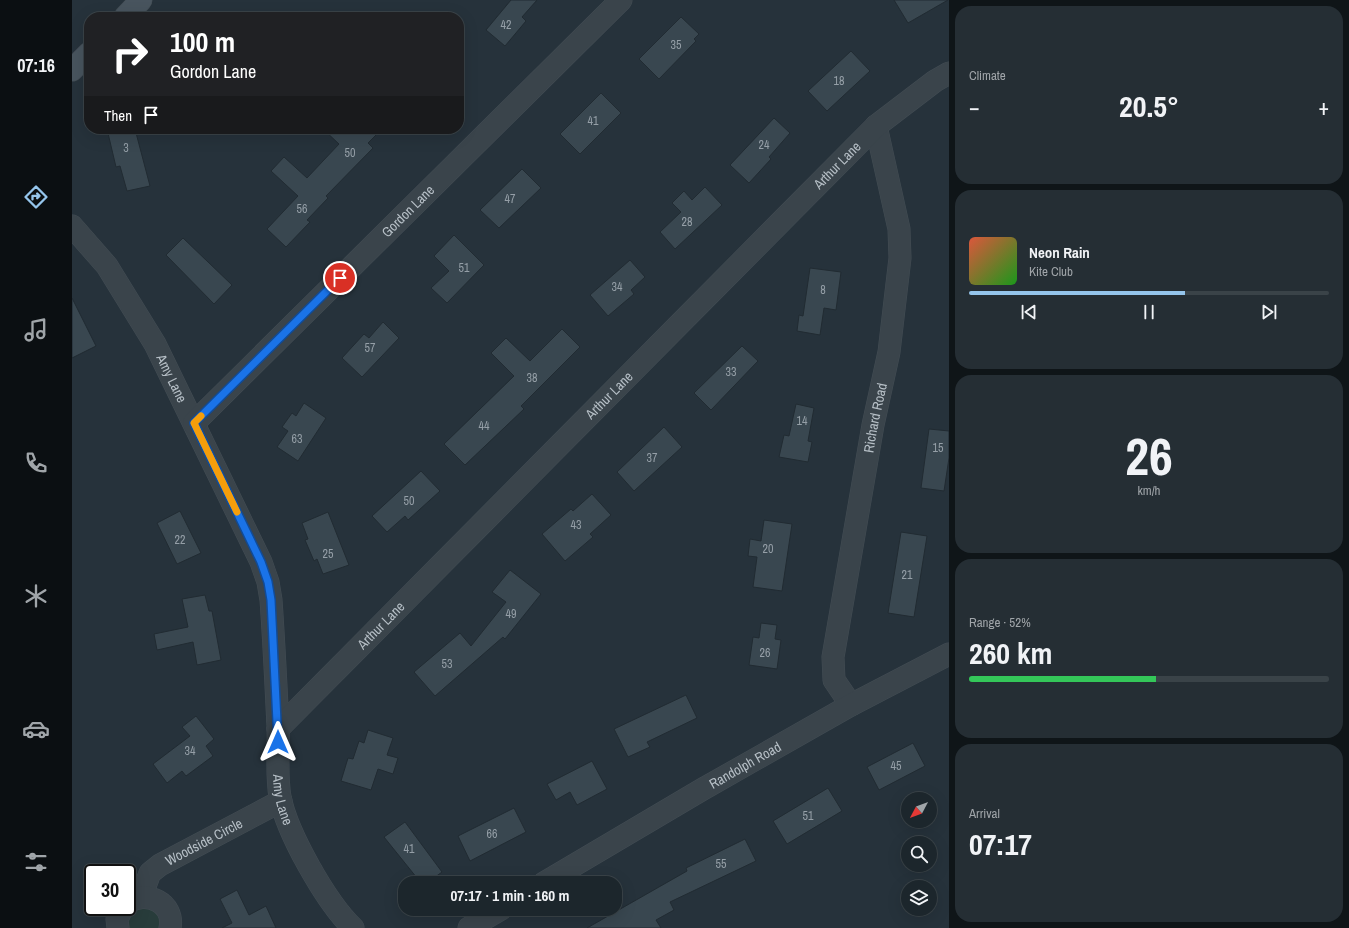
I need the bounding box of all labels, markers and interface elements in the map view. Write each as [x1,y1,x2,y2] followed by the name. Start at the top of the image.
[501,17,511,33] house number: 42
[170,23,235,61] text: 100 m
[104,28,156,80] icon: right
[671,37,682,53] house number: 35
[17,53,55,78] text: 07:16
[170,59,256,84] text: Gordon Lane
[969,67,1006,84] text: Climate
[834,73,844,89] house number: 18
[1119,86,1179,126] text: 20.5°
[969,92,980,122] text: −
[1318,92,1329,122] text: +
[140,104,162,126] icon: arrive
[104,105,132,126] text: Then
[588,113,599,129] house number: 41
[759,137,770,153] house number: 24
[809,138,865,194] street label: Arthur Lane
[123,140,129,156] house number: 3
[345,145,355,161] house number: 50
[378,181,438,241] street label: Gordon Lane
[22,183,50,211] icon: directions
[505,191,516,207] house number: 47
[297,201,307,217] house number: 56
[682,214,692,230] house number: 28
[1029,242,1090,263] text: Neon Rain
[459,260,470,276] house number: 51
[323,261,357,295] pin
[1029,263,1073,280] text: Kite Club
[329,267,351,289] icon: arrive
[612,279,623,295] house number: 34
[820,282,826,298] house number: 8
[1018,301,1040,323] icon: previous
[1138,301,1160,323] icon: pause
[1258,301,1280,323] icon: next
[22,316,50,344] icon: music
[365,340,376,356] house number: 57
[152,350,191,406] street label: Amy Lane
[726,364,736,380] house number: 33
[581,368,636,424] street label: Arthur Lane
[527,370,537,386] house number: 38
[859,381,891,454] street label: Richard Road
[797,413,808,429] house number: 14
[479,418,490,434] house number: 44
[1125,421,1173,491] text: 26
[292,431,302,447] house number: 63
[933,440,944,456] house number: 15
[22,449,50,477] icon: phone
[647,450,658,466] house number: 37
[1137,482,1161,499] text: km/h
[404,493,414,509] house number: 50
[571,517,581,533] house number: 43
[175,532,185,548] house number: 22
[763,541,773,557] house number: 20
[323,546,334,562] house number: 25
[902,567,913,583] house number: 21
[22,582,50,610] icon: climate
[353,598,408,654] street label: Arthur Lane
[506,606,516,622] house number: 49
[969,614,1031,631] text: Range · 52%
[969,633,1052,673] text: 260 km
[760,645,770,661] house number: 26
[442,656,452,672] house number: 53
[22,715,50,743] icon: car
[257,721,299,763] position arrow
[706,738,784,793] street label: Randolph Road
[185,743,196,759] house number: 34
[891,758,902,774] house number: 45
[269,773,297,828] street label: Amy Lane
[901,792,937,828] north arrow
[901,792,937,916] map controls
[969,805,1000,822] text: Arrival
[803,808,814,824] house number: 51
[162,814,245,870] street label: Woodside Circle
[969,824,1032,864] text: 07:17
[487,826,497,842] house number: 66
[901,836,937,872] button: search
[404,841,415,857] house number: 41
[22,848,50,876] icon: filters
[716,856,727,872] house number: 55
[84,864,136,916] speed limit sign: 30
[901,880,937,916] button: layers
[451,885,569,906] text: 07:17 · 1 min · 160 m

